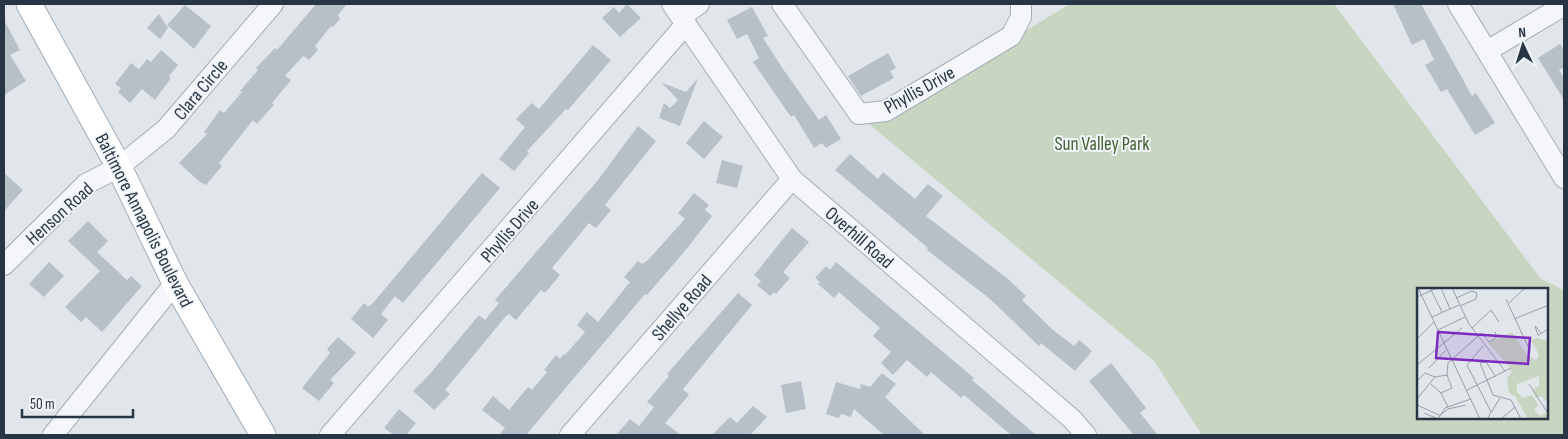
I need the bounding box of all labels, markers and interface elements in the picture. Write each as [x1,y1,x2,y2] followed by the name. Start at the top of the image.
[1498,20,1548,70] north arrow
[1518,24,1526,41] text: N
[169,55,233,125] street label: Clara Circle
[880,61,959,119] street label: Phyllis Drive
[90,130,198,312] street label: Baltimore Annapolis Boulevard
[1054,133,1150,156] park label: Sun Valley Park
[21,178,99,250] street label: Henson Road
[476,194,544,268] street label: Phyllis Drive
[820,202,898,274] street label: Overhill Road
[647,270,717,346] street label: Shellye Road
[1417,288,1548,419] inset map
[22,386,134,418] scale bar
[30,395,55,414] text: 50 m

